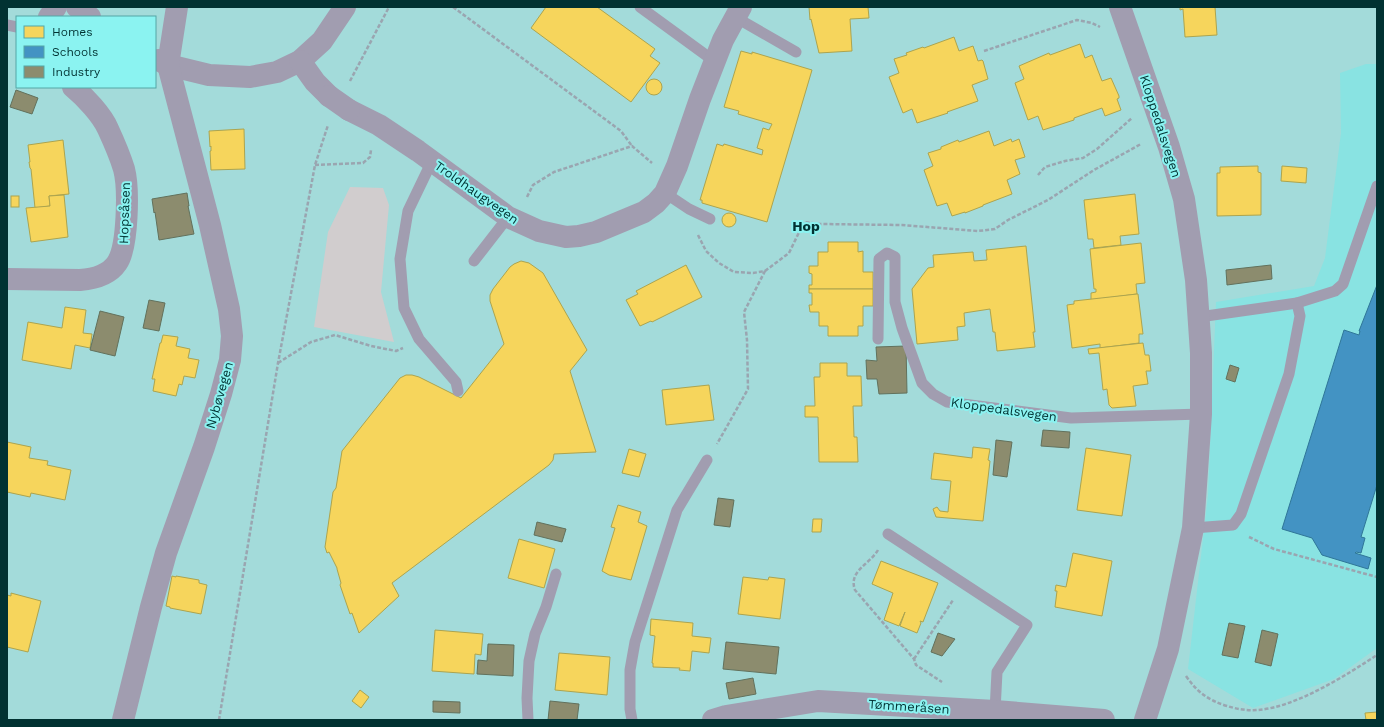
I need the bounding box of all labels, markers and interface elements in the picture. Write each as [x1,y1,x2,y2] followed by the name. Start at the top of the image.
[16,16,156,88] legend
[52,25,93,39] text: Homes
[52,45,98,59] text: Schools
[52,65,101,79] text: Industry
[1137,73,1184,179] street label: Kloppedalsvegen
[432,158,522,227] street label: Troldhaugvegen
[116,182,133,244] street label: Hopsåsen
[792,218,820,234] district label: Hop
[203,360,236,430] street label: Nybøvegen
[950,395,1058,424] street label: Kloppedalsvegen
[868,696,950,717] street label: Tømmeråsen

